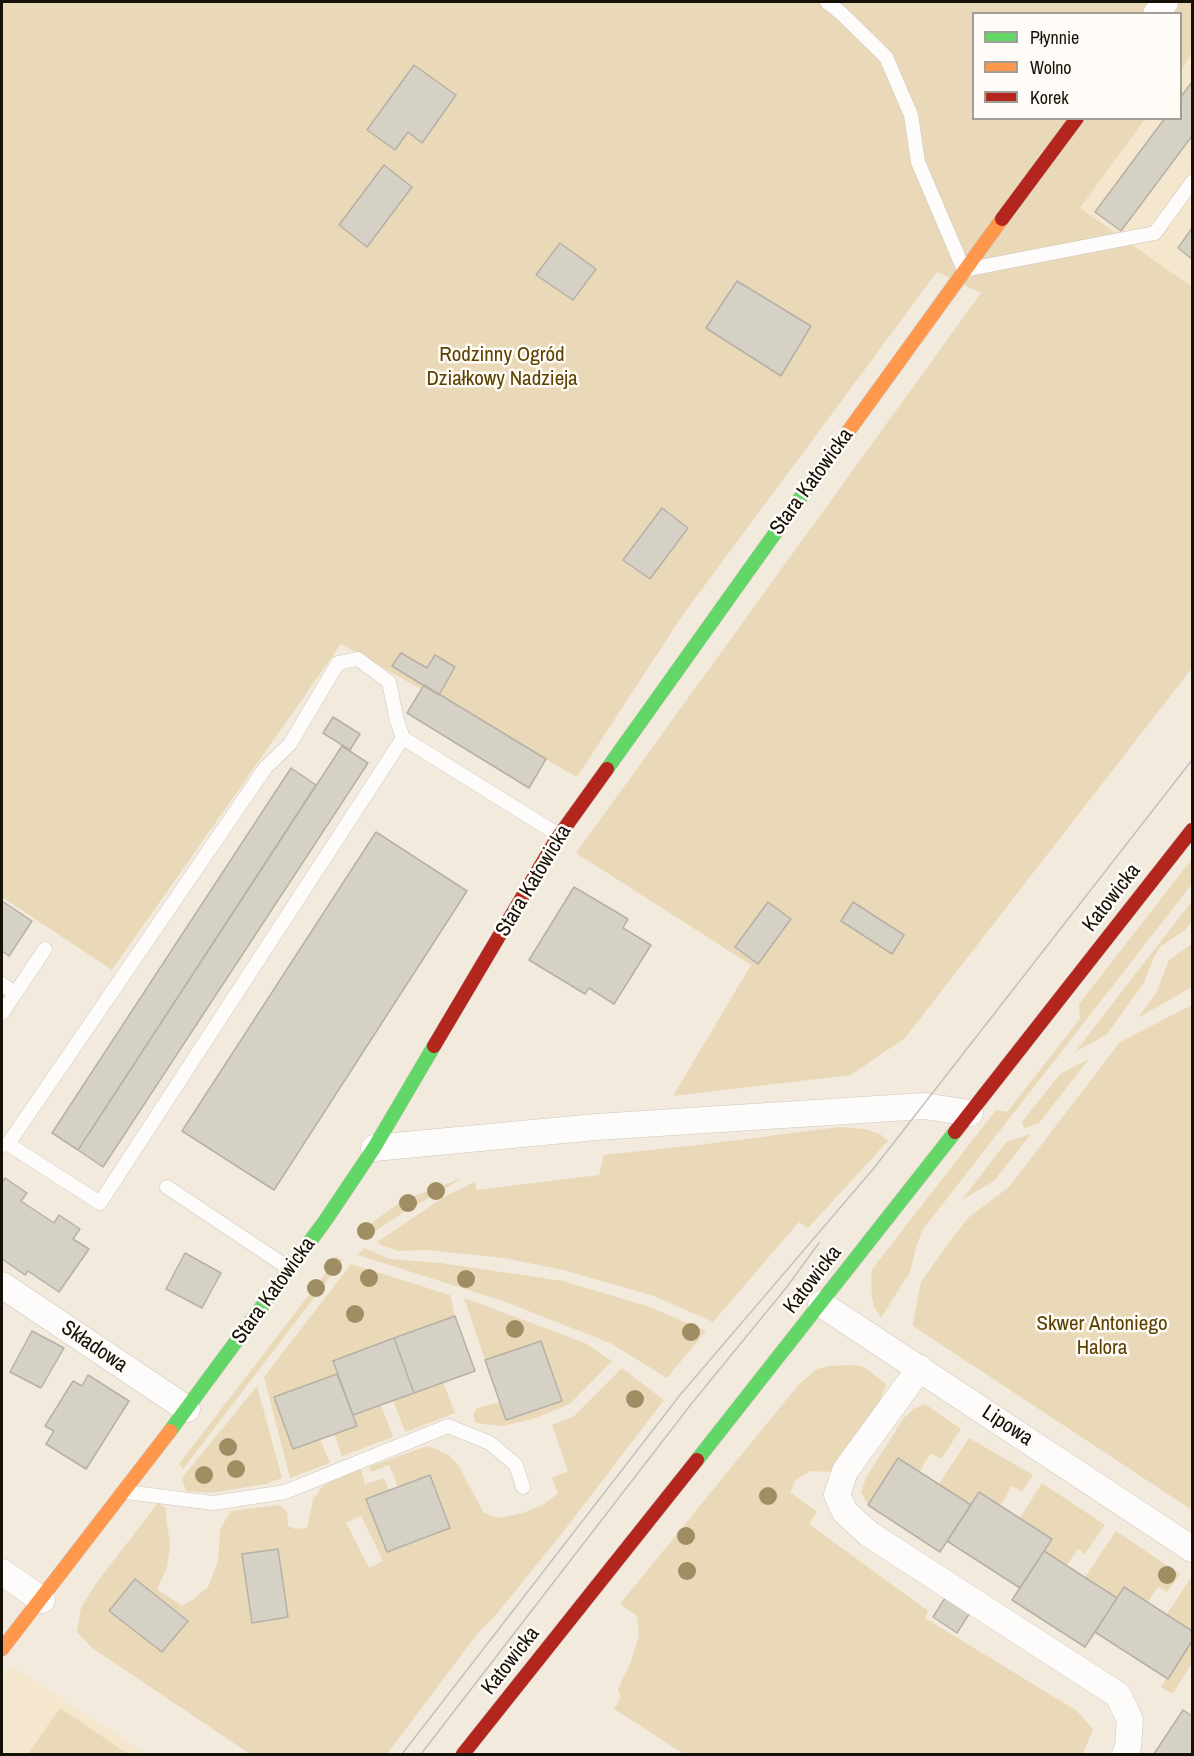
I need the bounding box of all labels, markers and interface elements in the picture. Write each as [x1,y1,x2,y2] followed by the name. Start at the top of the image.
[972,12,1182,120] legend
[1030,25,1079,50] text: Płynnie
[1030,55,1072,80] text: Wolno
[1030,85,1069,110] text: Korek
[426,342,578,392] park label: Rodzinny Ogród Działkowy Nadzieja
[765,424,859,540] street label: Stara Katowicka
[491,821,577,941] street label: Stara Katowicka
[1078,859,1146,937] street label: Katowicka
[227,1233,321,1349] street label: Stara Katowicka
[779,1241,847,1319] street label: Katowicka
[1036,1311,1168,1361] park label: Skwer Antoniego Halora
[56,1316,132,1378] street label: Składowa
[977,1400,1037,1452] street label: Lipowa
[477,1622,545,1700] street label: Katowicka

